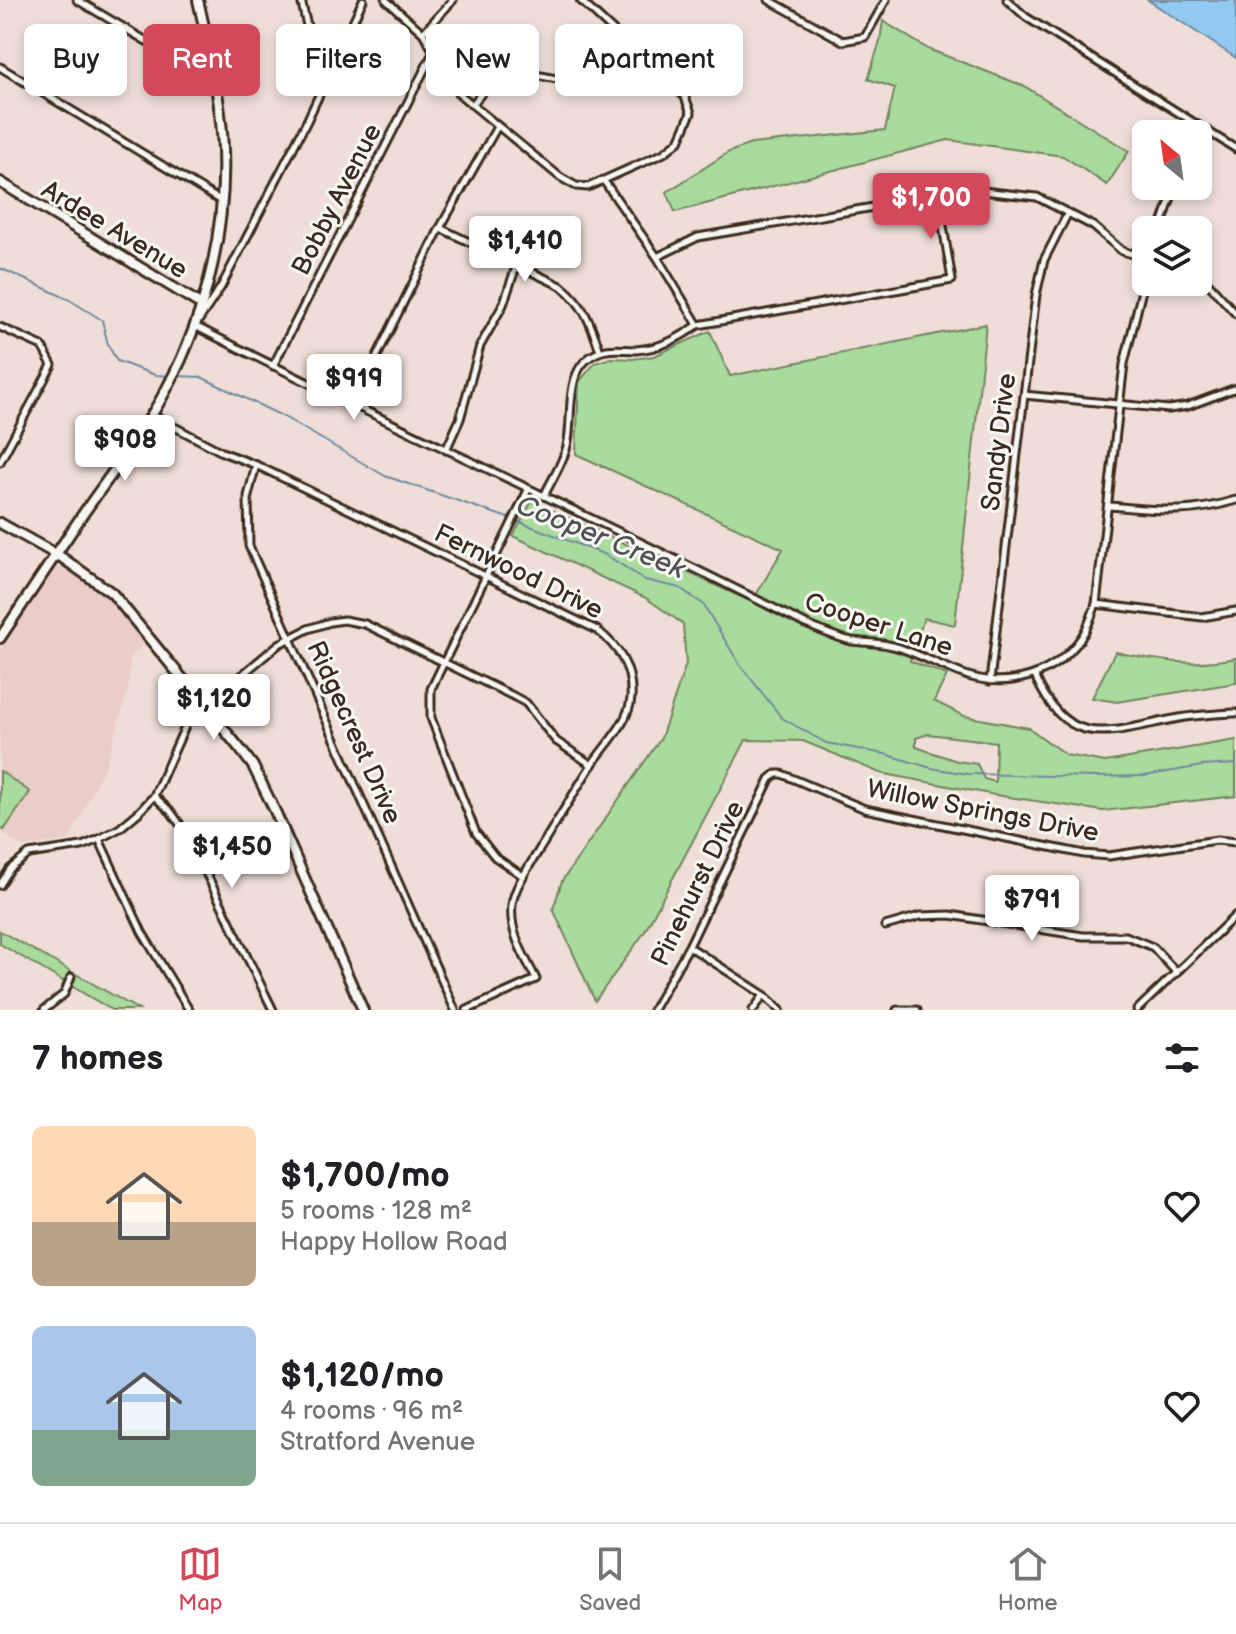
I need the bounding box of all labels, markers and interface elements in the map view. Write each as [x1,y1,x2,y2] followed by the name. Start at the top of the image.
[24,24,127,96] chip: Buy
[143,24,260,96] chip: Rent
[276,24,410,96] chip: Filters
[426,24,539,96] chip: New
[555,24,743,96] chip: Apartment
[286,119,389,281] street label: Bobby Avenue
[1132,120,1212,200] north arrow
[1132,120,1212,296] map controls
[866,173,996,241] pin: $1,700
[36,175,193,286] street label: Ardee Avenue
[891,183,971,214] text: $1,700
[460,216,590,284] pin: $1,410
[1132,216,1212,296] button: layers
[487,226,563,257] text: $1,410
[307,354,401,422] pin: $919
[325,364,383,395] text: $919
[976,372,1023,513] street label: Sandy Drive
[78,415,172,483] pin: $908
[93,425,157,456] text: $908
[511,489,691,587] water label: Cooper Creek
[429,518,608,627] street label: Fernwood Drive
[801,587,957,664] street label: Cooper Lane
[299,636,408,829] street label: Ridgecrest Drive
[149,674,279,742] pin: $1,120
[176,684,252,715] text: $1,120
[864,774,1101,849] street label: Willow Springs Drive
[645,796,752,971] street label: Pinehurst Drive
[167,822,297,890] pin: $1,450
[192,832,272,863] text: $1,450
[985,875,1079,943] pin: $791
[1003,885,1061,916] text: $791
[1160,1036,1204,1080] icon: filters
[32,1038,163,1079] text: 7 homes
[280,1155,450,1196] text: $1,700/mo
[96,1158,192,1254] icon: home
[1160,1184,1204,1228] icon: heart
[280,1196,472,1227] text: 5 rooms · 128 m²
[280,1227,508,1258] text: Happy Hollow Road
[280,1355,444,1396] text: $1,120/mo
[96,1358,192,1454] icon: home
[1160,1384,1204,1428] icon: heart
[280,1396,463,1427] text: 4 rooms · 96 m²
[280,1427,475,1458] text: Stratford Avenue
[178,1542,223,1617] tab: Map
[579,1542,641,1617] tab: Saved
[998,1542,1058,1617] tab: Home

